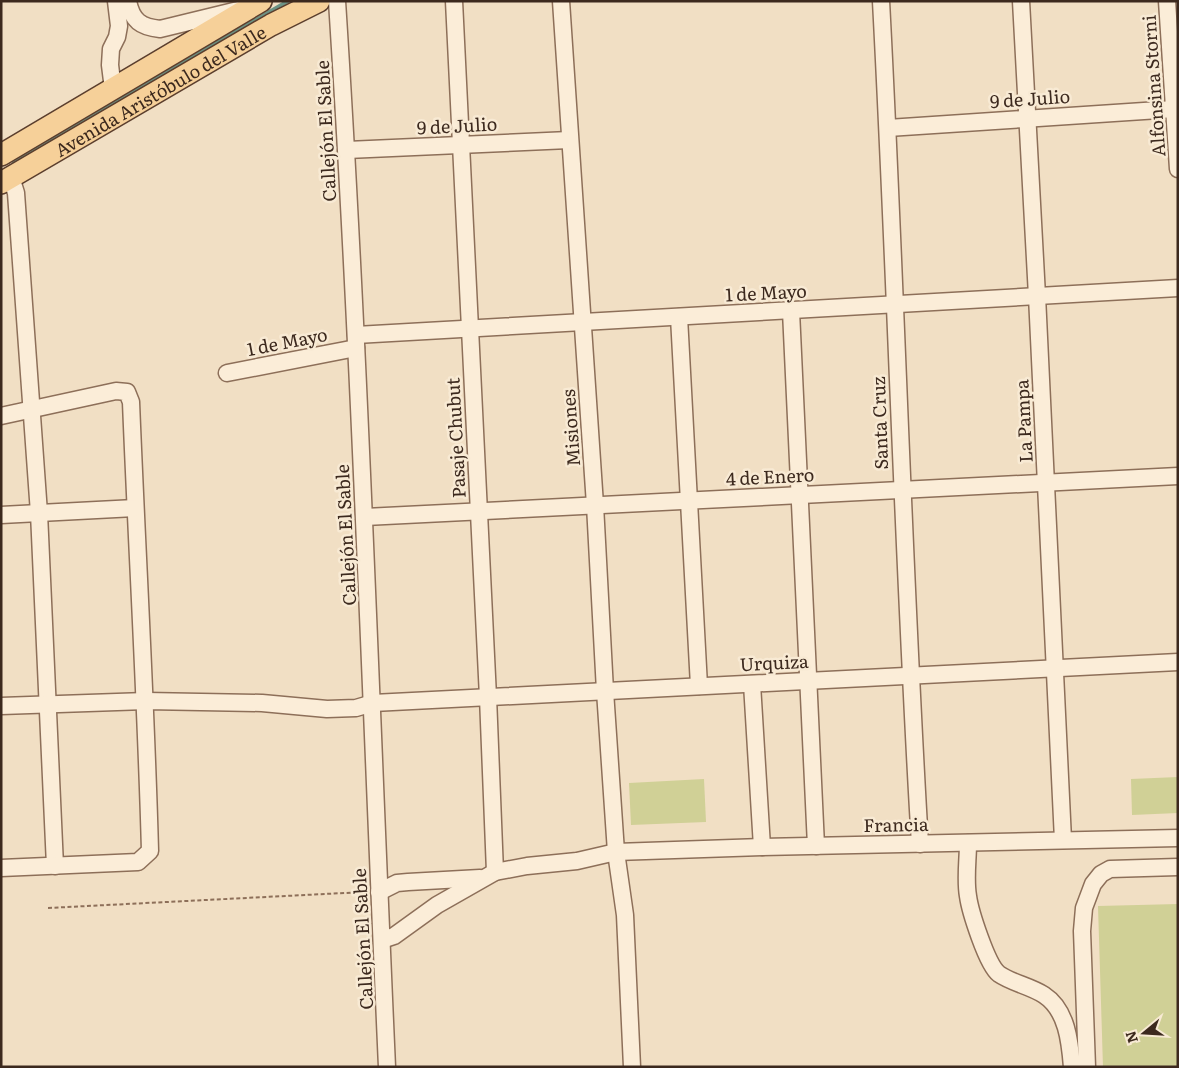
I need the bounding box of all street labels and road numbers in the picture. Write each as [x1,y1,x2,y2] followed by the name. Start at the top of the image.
[1135,14,1171,158] street label: Alfonsina Storni
[49,18,270,163] street label: Avenida Aristóbulo del Valle
[308,60,342,202] street label: Callejón El Sable
[989,82,1071,114] street label: 9 de Julio
[416,109,498,141] street label: 9 de Julio
[725,276,807,308] street label: 1 de Mayo
[244,320,330,362] street label: 1 de Mayo
[438,376,472,499] street label: Pasaje Chubut
[864,376,894,470] street label: Santa Cruz
[1007,378,1039,463] street label: La Pampa
[554,388,586,468] street label: Misiones
[725,460,815,492] street label: 4 de Enero
[328,464,362,606] street label: Callejón El Sable
[739,647,809,677] street label: Urquiza
[863,810,929,838] street label: Francia
[345,868,379,1010] street label: Callejón El Sable

